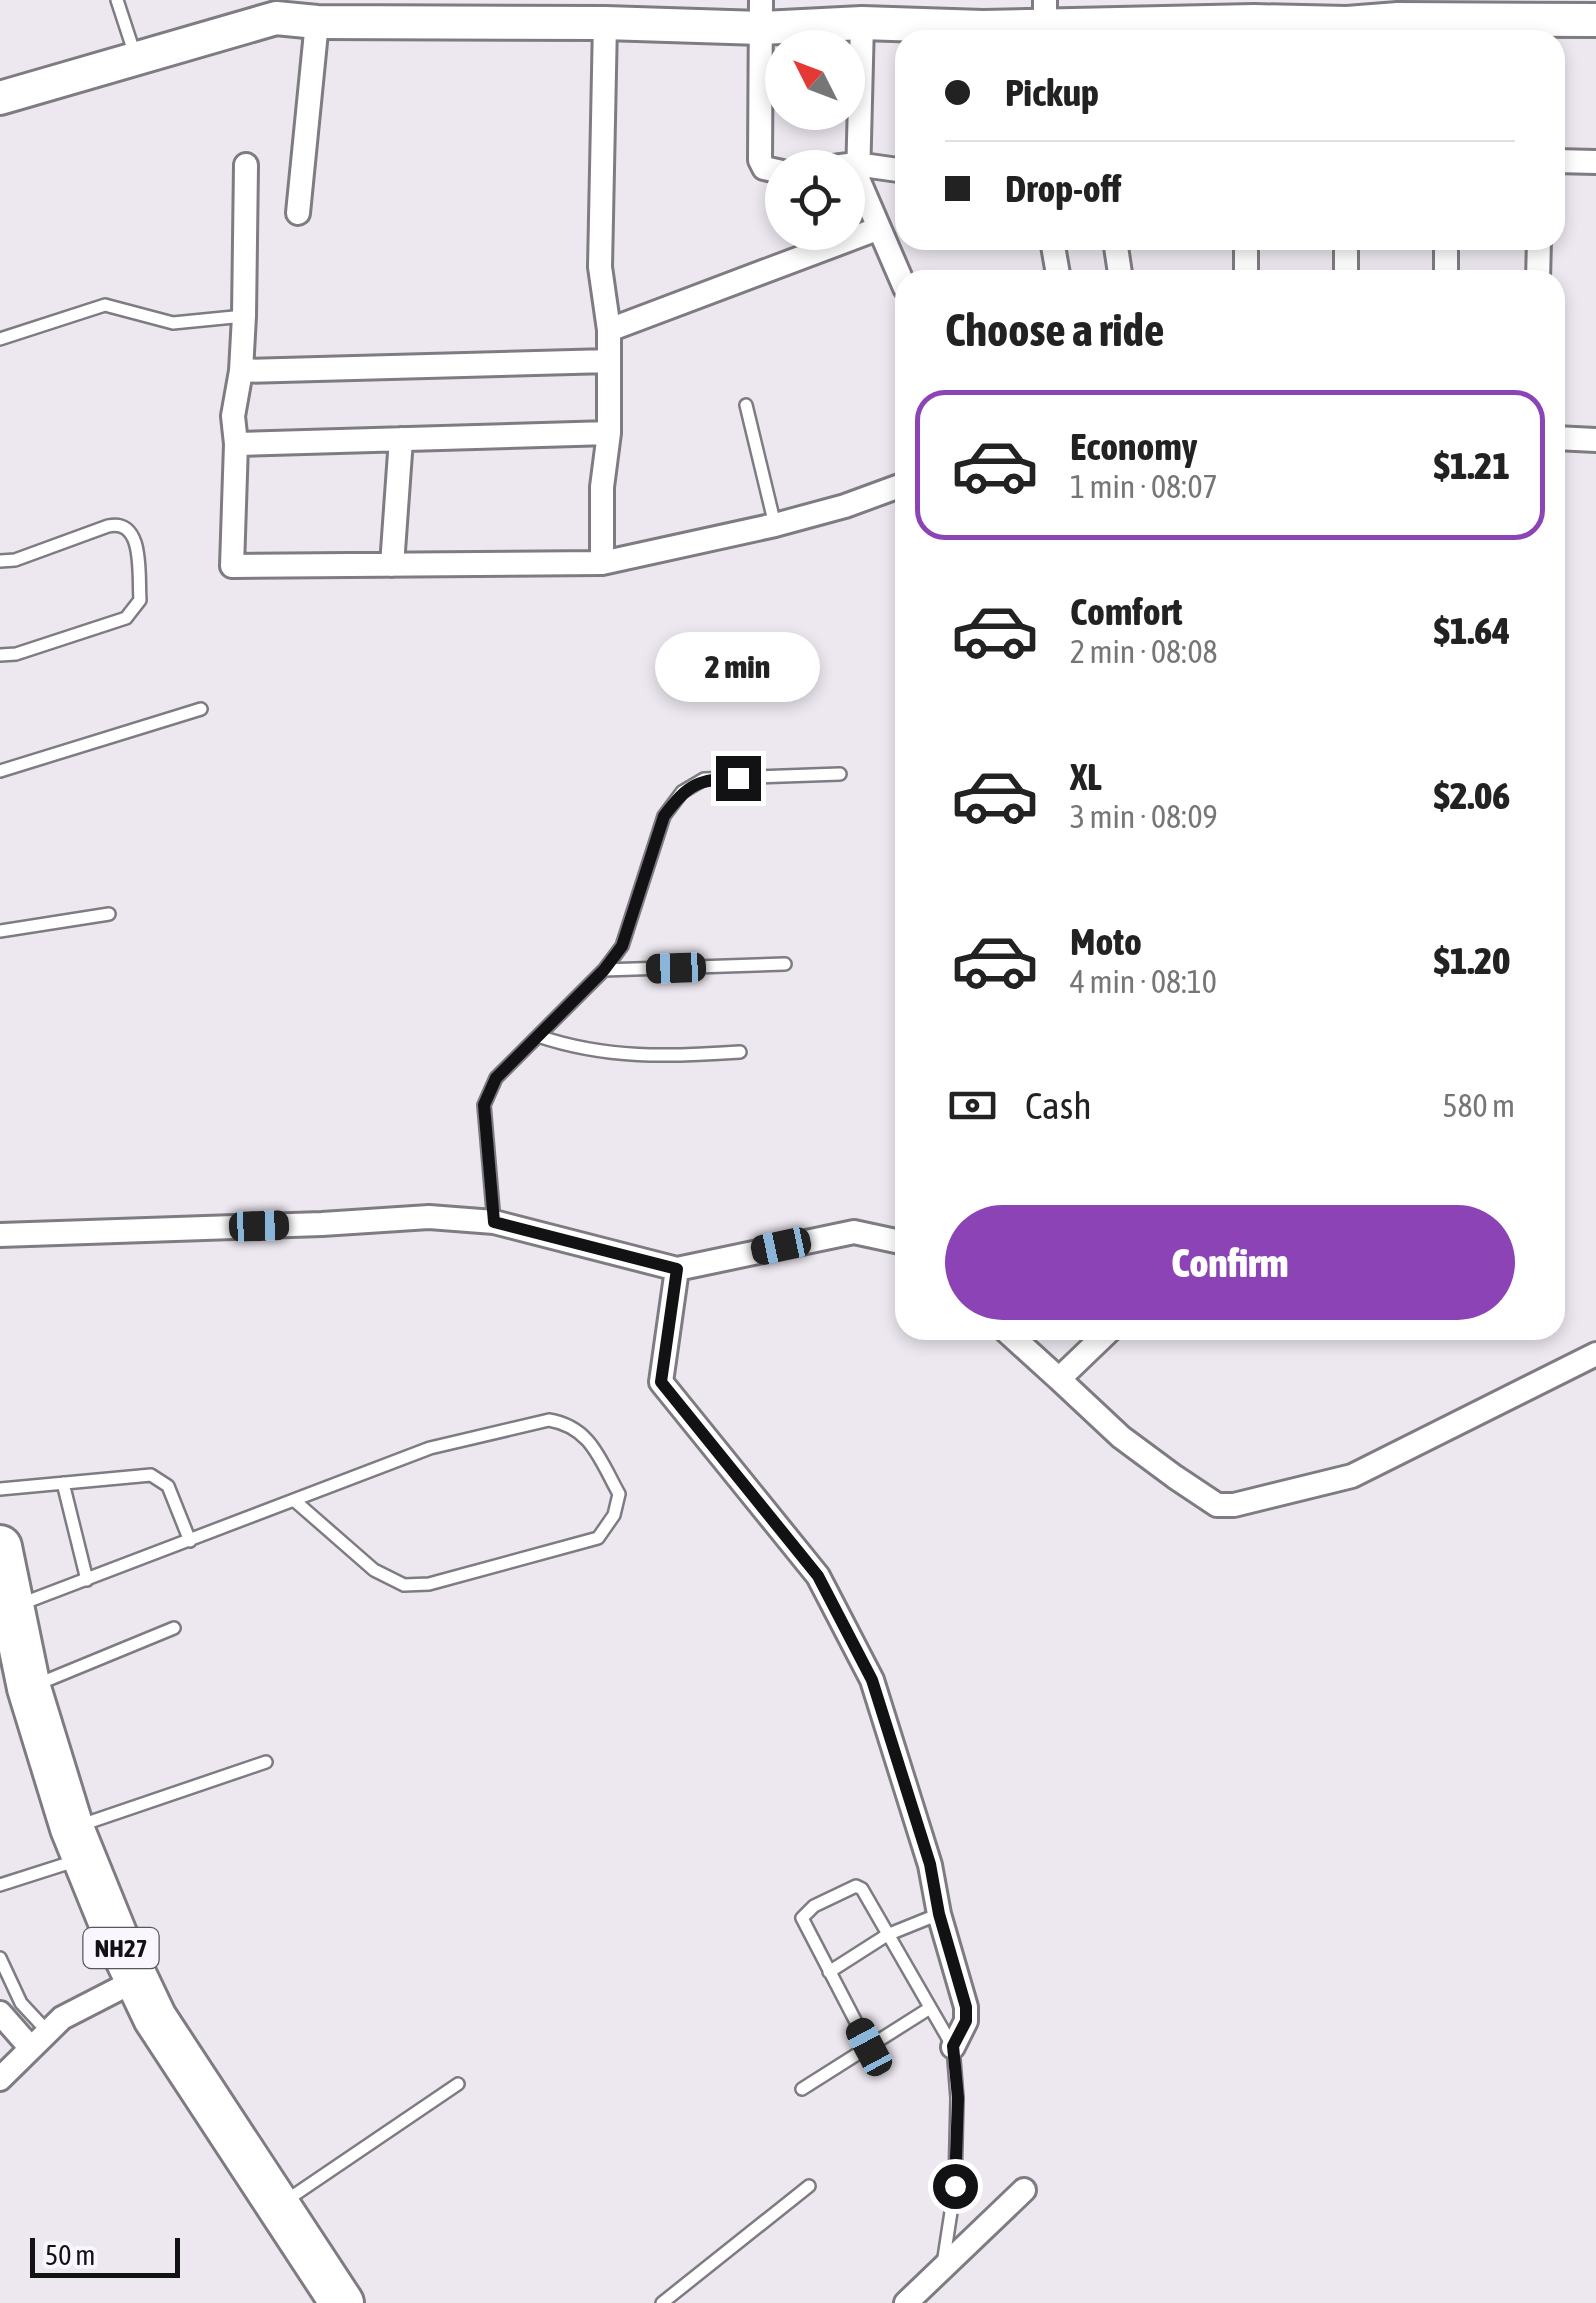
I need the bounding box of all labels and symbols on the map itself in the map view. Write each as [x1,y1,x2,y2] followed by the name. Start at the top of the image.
[765,30,865,130] north arrow
[656,633,820,703] callout: 2 min
[716,756,761,801] route end
[645,952,707,984] car
[228,1210,290,1242] car
[749,1225,813,1267] car
[84,1928,158,1968] road number: NH27
[842,2013,896,2081] car
[933,2164,978,2209] route start
[30,2233,180,2278] scale bar

